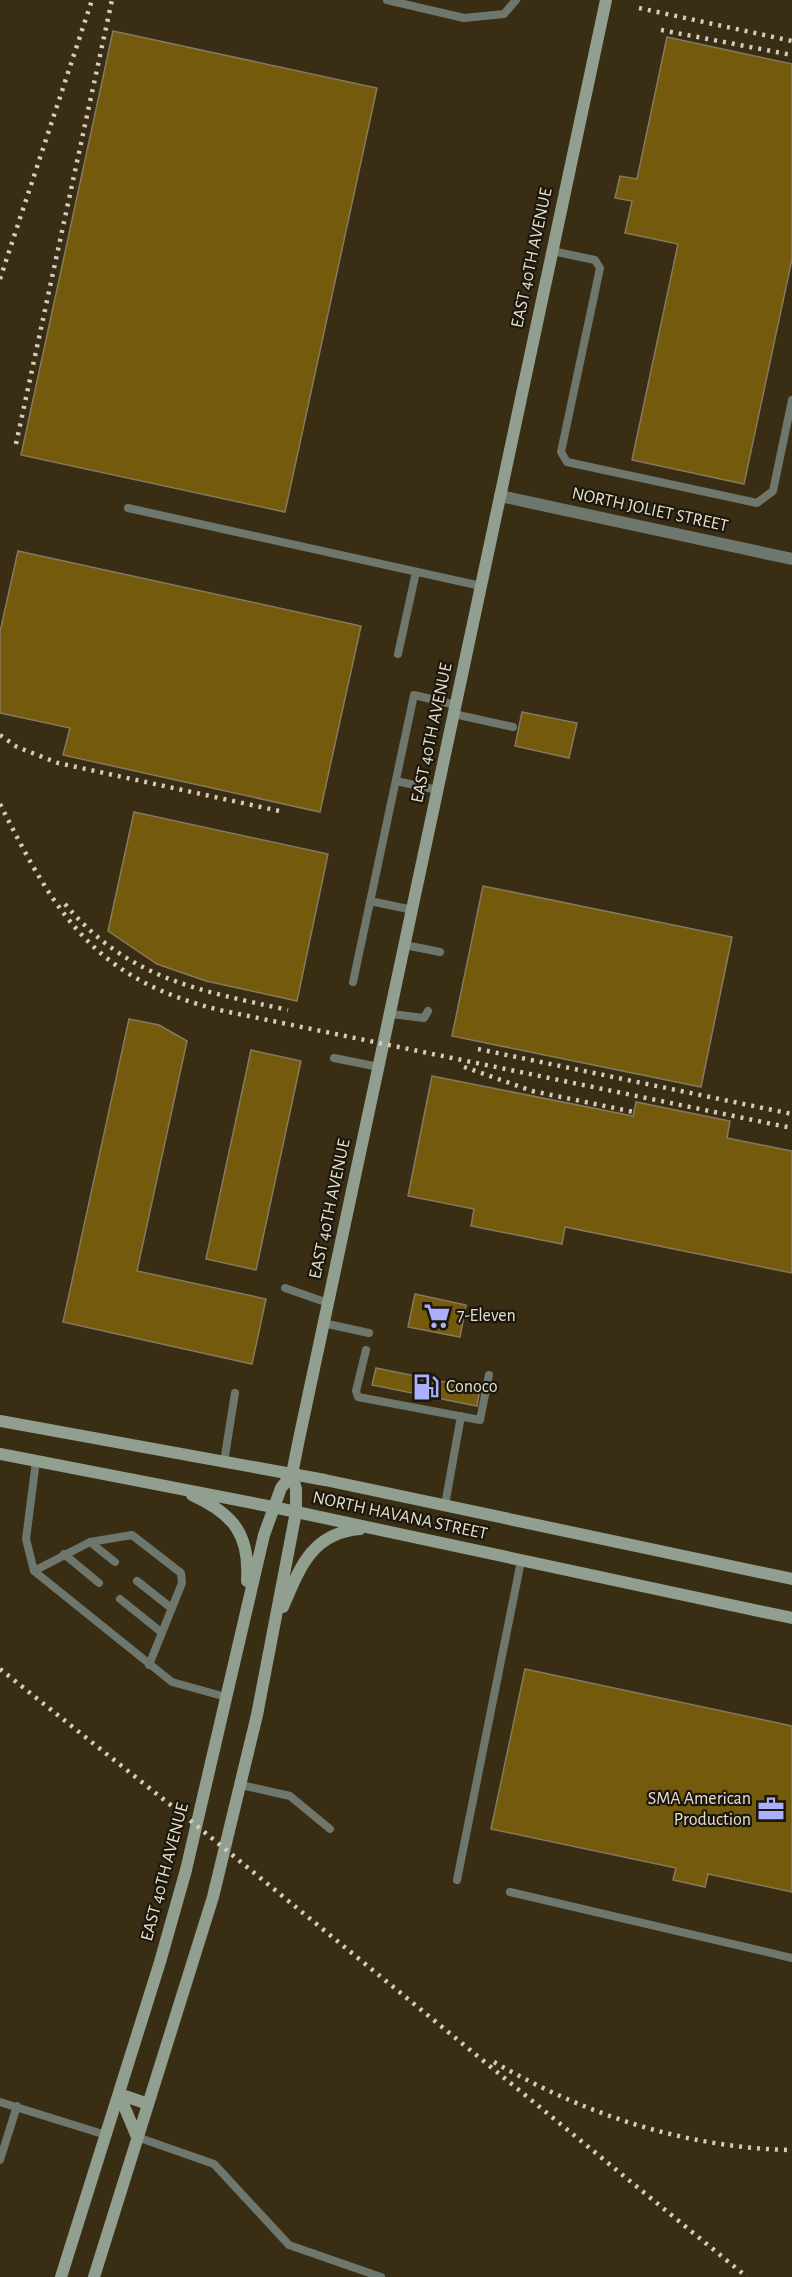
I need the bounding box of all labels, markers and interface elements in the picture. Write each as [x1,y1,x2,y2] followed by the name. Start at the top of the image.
[508,186,556,330] street label: EAST 40TH AVENUE
[570,485,730,535] street label: NORTH JOLIET STREET
[408,661,456,805] street label: EAST 40TH AVENUE
[306,1137,354,1281] street label: EAST 40TH AVENUE
[422,1301,452,1331] supermarket icon: 7-Eleven
[457,1307,516,1325] place label: 7-Eleven
[411,1372,441,1402] fuel station icon: Conoco
[446,1378,498,1396] place label: Conoco
[311,1489,489,1543] street label: NORTH HAVANA STREET
[648,1790,751,1829] place label: SMA American Production
[756,1794,786,1824] office icon: SMA American Production
[138,1801,192,1943] street label: EAST 40TH AVENUE

